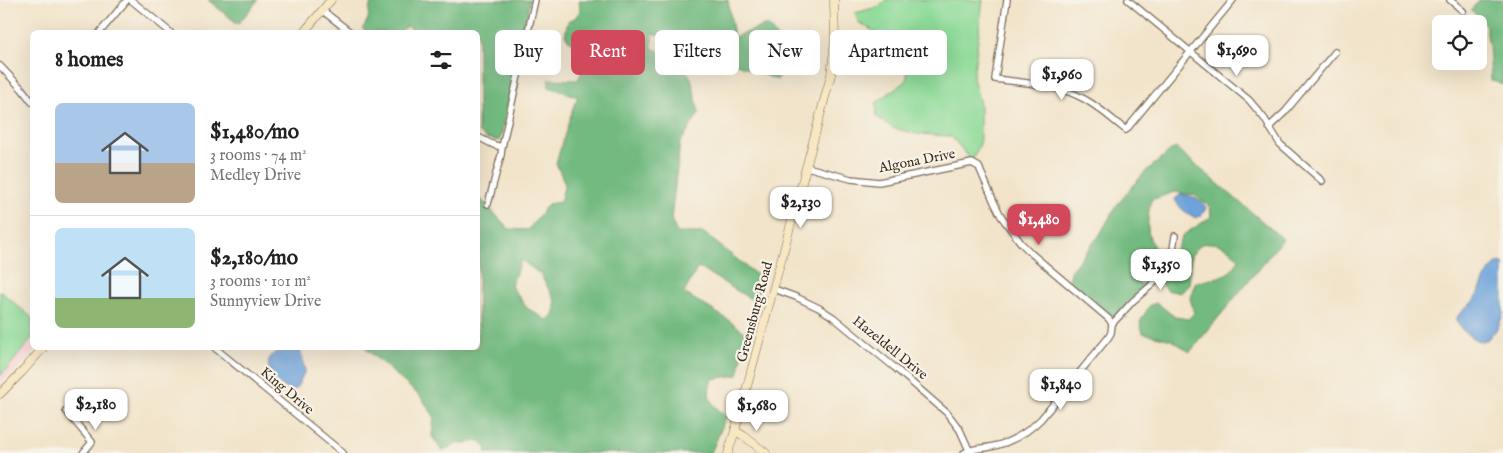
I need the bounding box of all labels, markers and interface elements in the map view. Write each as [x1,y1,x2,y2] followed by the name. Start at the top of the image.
[1432,15,1487,70] map controls
[1432,15,1487,70] button: locate
[495,30,561,75] chip: Buy
[571,30,645,75] chip: Rent
[655,30,739,75] chip: Filters
[749,30,820,75] chip: New
[830,30,947,75] chip: Apartment
[1196,34,1278,77] pin: $1,690
[1217,41,1257,61] text: $1,690
[427,46,455,74] icon: filters
[55,47,123,74] text: 8 homes
[1021,58,1103,101] pin: $1,960
[1042,65,1082,85] text: $1,960
[210,119,299,146] text: $1,480/mo
[95,123,155,183] icon: home
[876,145,957,177] street label: Algona Drive
[210,146,307,166] text: 3 rooms · 74 m²
[210,166,301,186] text: Medley Drive
[760,186,842,229] pin: $2,130
[781,193,821,213] text: $2,130
[998,204,1080,246] pin: $1,480
[1018,210,1060,230] text: $1,480
[210,245,298,272] text: $2,180/mo
[95,248,155,308] icon: home
[1120,248,1202,291] pin: $1,350
[1142,255,1180,275] text: $1,350
[733,259,777,364] street label: Greensburg Road
[210,272,311,292] text: 3 rooms · 101 m²
[210,292,321,312] text: Sunnyview Drive
[849,312,932,384] street label: Hazeldell Drive
[256,363,318,419] street label: King Drive
[1020,368,1102,411] pin: $1,840
[1040,375,1082,395] text: $1,840
[55,388,137,431] pin: $2,180
[716,390,798,432] pin: $1,680
[76,395,116,415] text: $2,180
[737,396,777,416] text: $1,680

